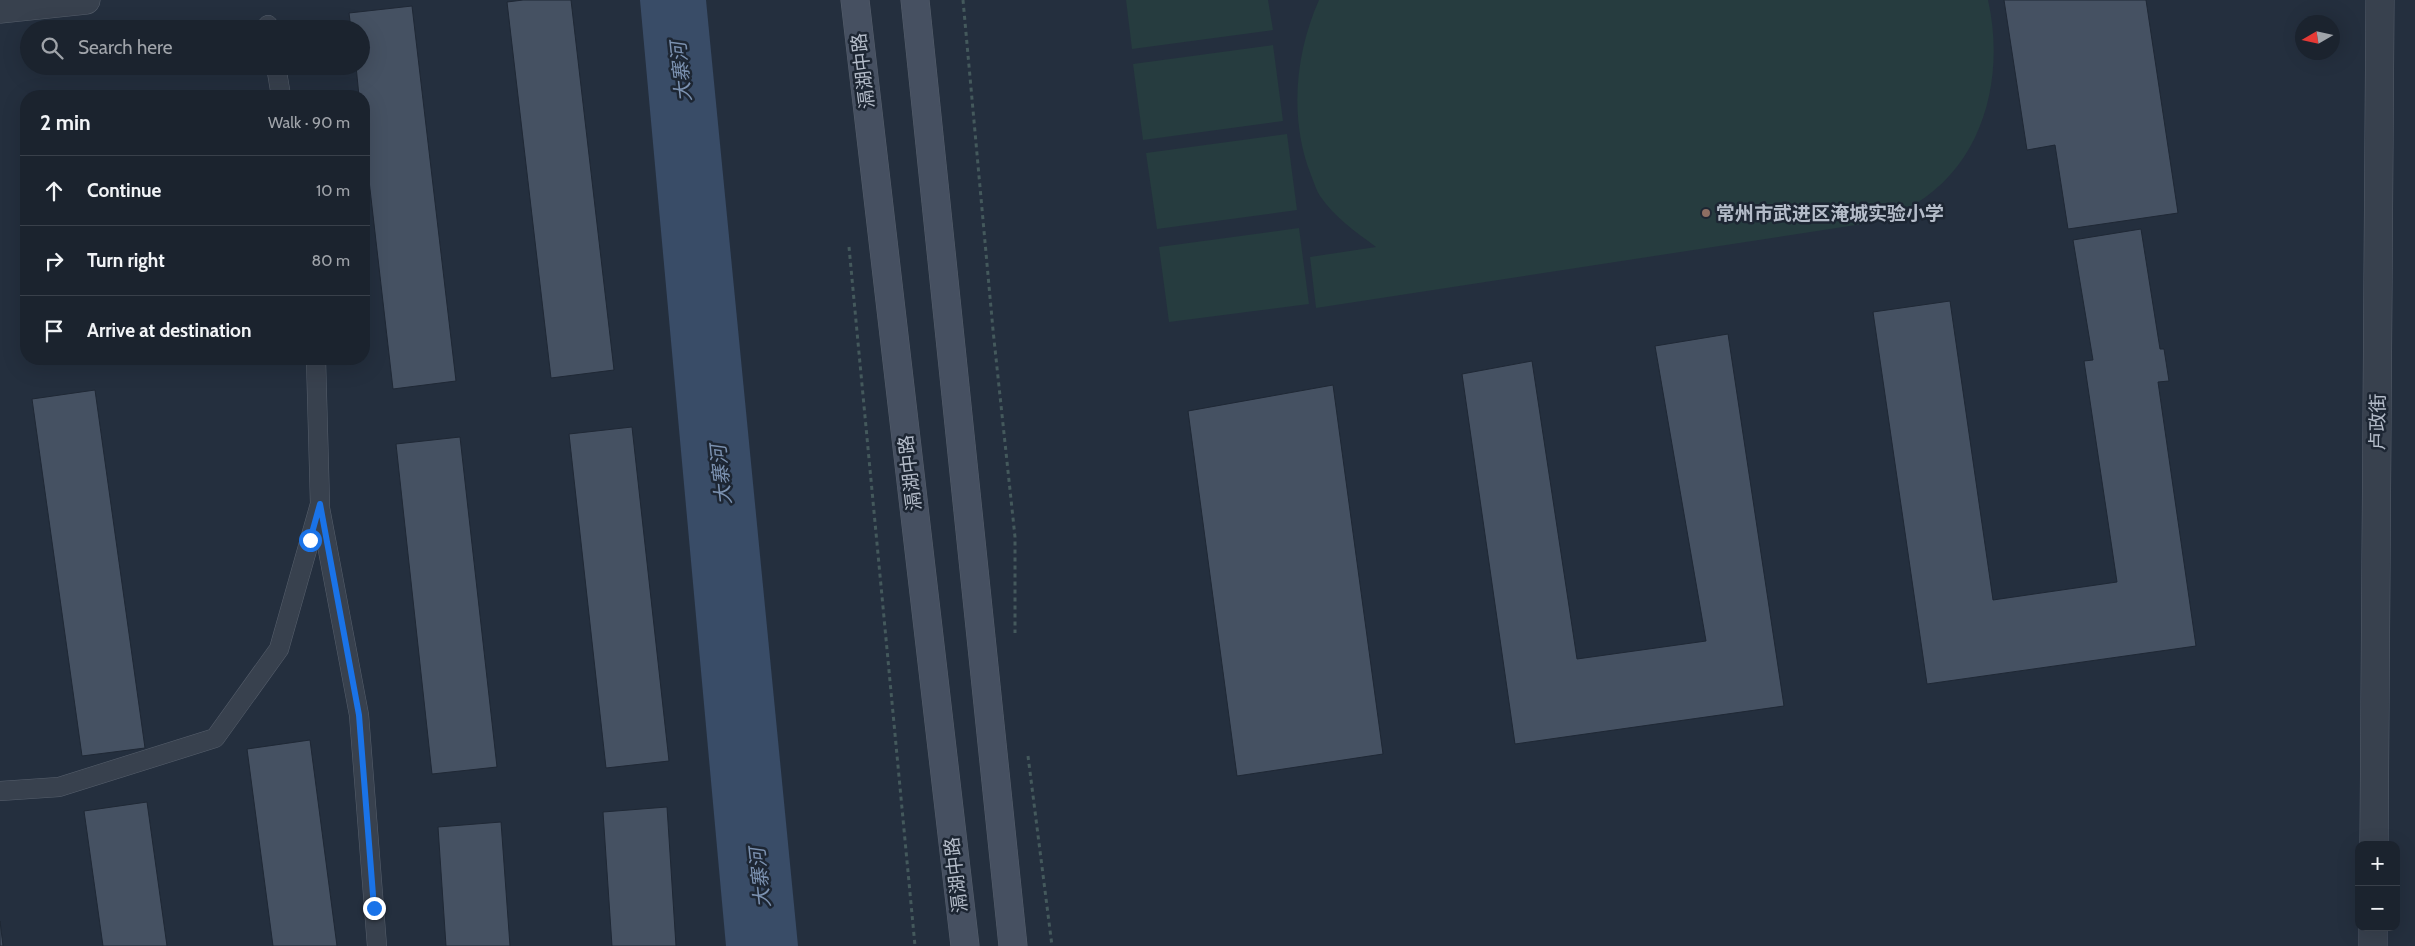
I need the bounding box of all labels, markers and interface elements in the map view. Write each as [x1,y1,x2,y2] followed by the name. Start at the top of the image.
[2295,15,2340,60] north arrow
[20,20,370,75] search box
[847,32,879,110] street label: 滆湖中路
[38,34,66,62] icon: search
[78,36,172,59] text: Search here
[666,37,696,103] water label: 大寨河
[40,110,91,135] text: 2 min
[268,113,350,132] text: Walk · 90 m
[40,177,68,205] icon: ahead
[87,179,161,202] text: Continue
[316,181,350,200] text: 10 m
[1716,202,1944,225] place label: 常州市武进区淹城实验小学
[1700,207,1712,219] marker: 常州市武进区淹城实验小学
[40,247,68,275] icon: right
[87,249,165,272] text: Turn right
[312,251,350,270] text: 80 m
[40,317,68,345] icon: arrive
[87,319,251,342] text: Arrive at destination
[2366,393,2389,451] street label: 卢政街
[894,434,926,512] street label: 滆湖中路
[706,440,736,506] water label: 大寨河
[299,529,322,552] route start
[940,836,972,914] street label: 滆湖中路
[2355,841,2400,931] map controls
[2355,841,2400,886] button: +
[745,843,775,909] water label: 大寨河
[2355,886,2400,931] button: −
[363,897,386,920] route end

